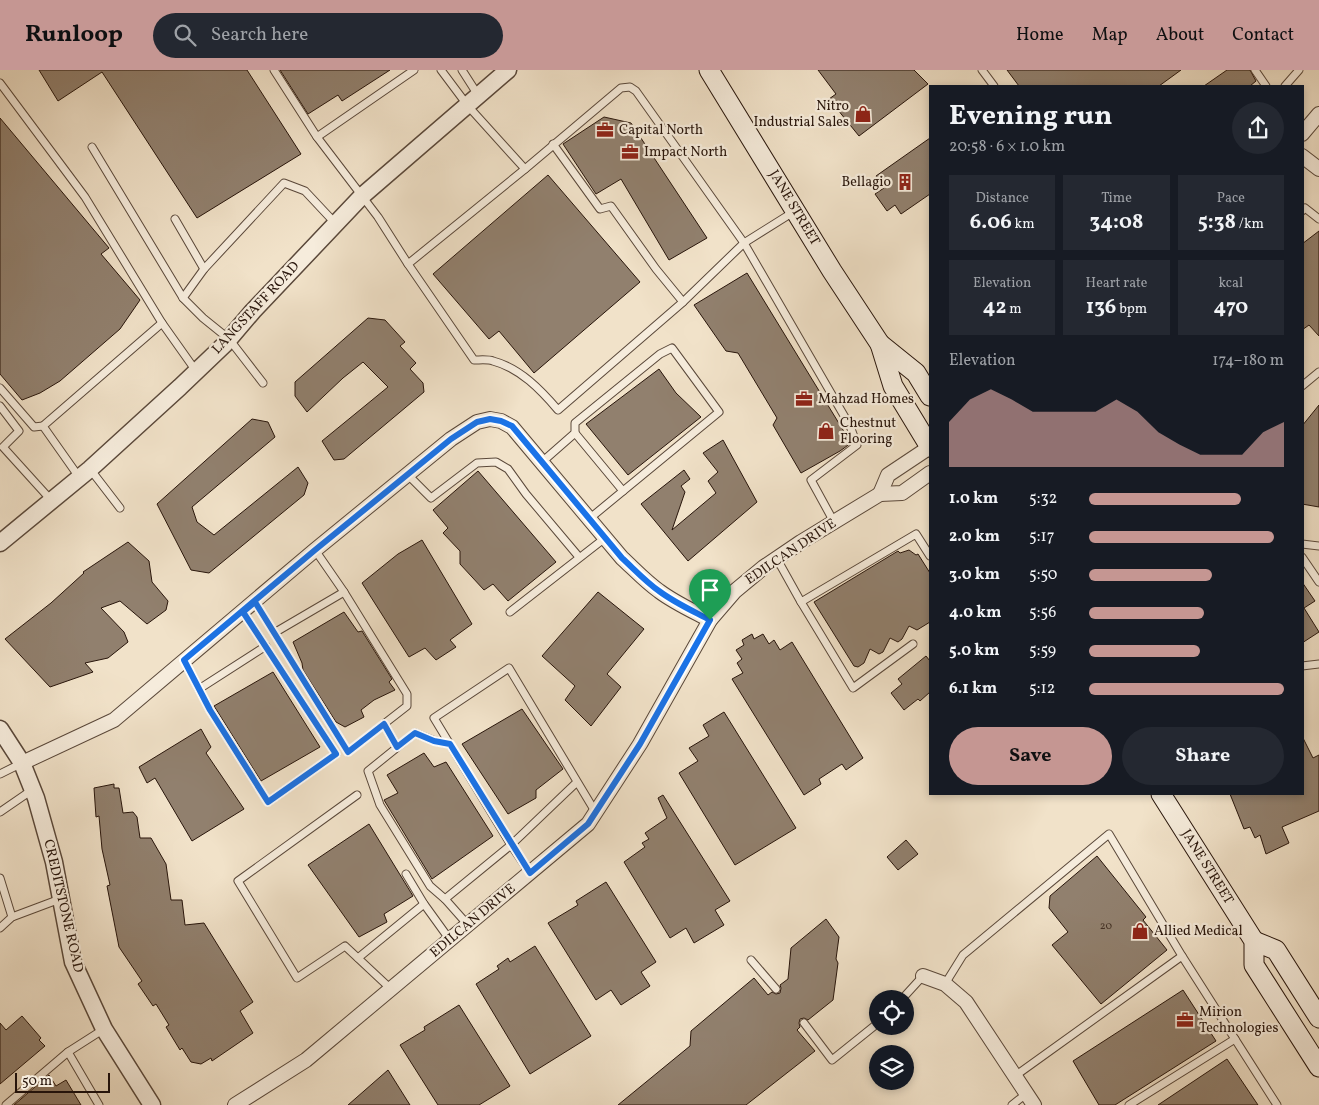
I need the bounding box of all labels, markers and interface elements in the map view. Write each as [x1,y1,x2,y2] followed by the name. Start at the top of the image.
[153,13,503,58] search box
[25,18,123,52] text: Runloop
[171,21,199,49] icon: search
[211,22,308,48] text: Search here
[1016,23,1064,48] text: Home
[1092,23,1128,48] text: Map
[1156,23,1204,48] text: About
[1232,23,1294,48] text: Contact
[753,97,849,132] place label: Nitro Industrial Sales
[949,97,1113,136] text: Evening run
[1232,102,1284,154] button: share
[853,104,873,124] shop icon: Nitro Industrial Sales
[595,120,615,140] office icon: Capital North
[619,121,703,140] place label: Capital North
[949,136,1065,158] text: 20:58 · 6 × 1.0 km
[620,142,640,162] office icon: Impact North
[644,143,727,162] place label: Impact North
[764,167,824,249] street label: JANE STREET
[895,172,915,192] building icon: Bellagio
[841,173,891,192] place label: Bellagio
[975,189,1029,208] text: Distance
[1101,189,1132,208] text: Time
[1217,189,1245,208] text: Pace
[970,208,1012,237] text: 6.06
[1090,208,1143,237] text: 34:08
[1198,208,1236,237] text: 5:38
[1012,215,1035,234] text: km
[1236,215,1264,234] text: /km
[208,257,304,359] street label: LANGSTAFF ROAD
[973,274,1031,293] text: Elevation
[1086,274,1147,293] text: Heart rate
[1218,274,1243,293] text: kcal
[983,293,1006,322] text: 42
[1086,293,1116,322] text: 136
[1213,293,1248,322] text: 470
[1006,300,1022,319] text: m
[1116,300,1147,319] text: bpm
[949,350,1016,372] text: Elevation
[1212,350,1284,372] text: 174–180 m
[794,389,814,409] office icon: Mahzad Homes
[818,390,914,409] place label: Mahzad Homes
[840,414,896,449] place label: Chestnut Flooring
[816,421,836,441] shop icon: Chestnut Flooring
[949,488,998,510] text: 1.0 km
[1029,488,1057,510] text: 5:32
[742,514,840,590] street label: EDILCAN DRIVE
[949,526,1000,548] text: 2.0 km
[1029,526,1054,548] text: 5:17
[949,564,1000,586] text: 3.0 km
[1029,564,1057,586] text: 5:50
[689,569,731,620] pin
[696,576,724,604] icon: arrive
[949,602,1001,624] text: 4.0 km
[1029,602,1056,624] text: 5:56
[949,640,999,662] text: 5.0 km
[1029,640,1056,662] text: 5:59
[949,678,997,700] text: 6.1 km
[1029,678,1055,700] text: 5:12
[949,727,1112,785] button: Save
[1122,727,1284,785] button: Share
[1176,826,1238,908] street label: JANE STREET
[38,837,88,975] street label: CREDITSTONE ROAD
[426,880,520,962] street label: EDILCAN DRIVE
[1100,919,1113,934] house number: 20
[1130,921,1150,941] shop icon: Allied Medical
[1154,922,1243,941] place label: Allied Medical
[869,990,914,1090] map controls
[869,990,914,1035] button: locate
[1199,1003,1278,1038] place label: Mirion Technologies
[1175,1010,1195,1030] office icon: Mirion Technologies
[869,1045,914,1090] button: layers
[15,1070,110,1093] scale bar
[22,1072,52,1091] text: 50 m

